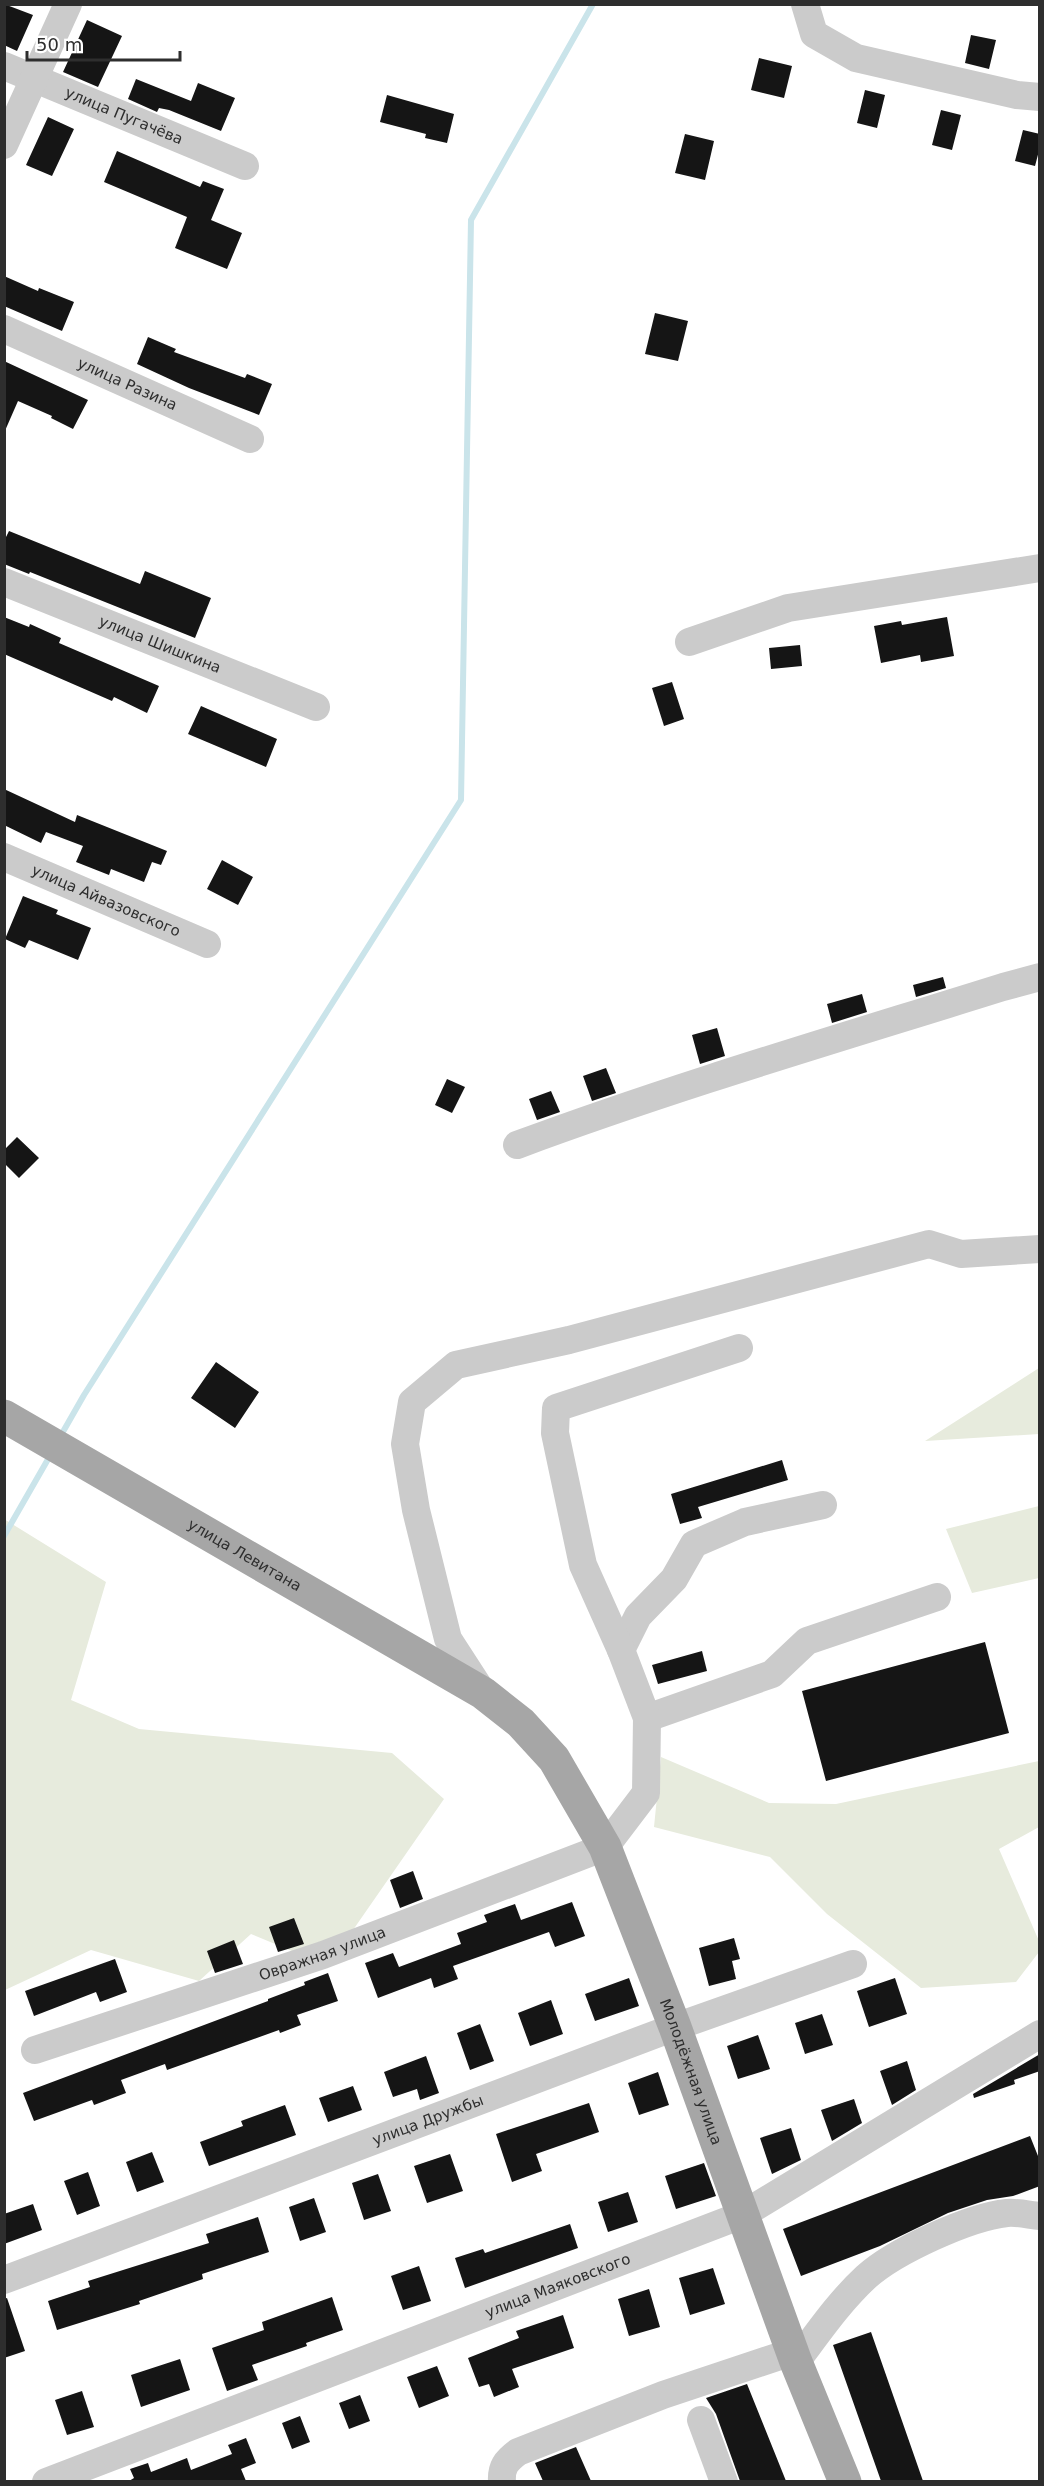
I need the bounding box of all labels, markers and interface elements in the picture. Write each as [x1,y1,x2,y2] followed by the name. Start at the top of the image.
[27,24,180,62] scale bar
[36,34,82,55] text: 50 m
[62,83,186,148] street label: улица Пугачёва
[75,354,180,414] street label: улица Разина
[96,612,224,677] street label: улица Шишкина
[29,861,183,941] street label: улица Айвазовского
[185,1515,305,1595] street label: улица Левитана
[257,1923,388,1985] street label: Овражная улица
[656,1996,726,2147] street label: Молодёжная улица
[370,2091,486,2149] street label: улица Дружбы
[482,2250,633,2322] street label: улица Маяковского

